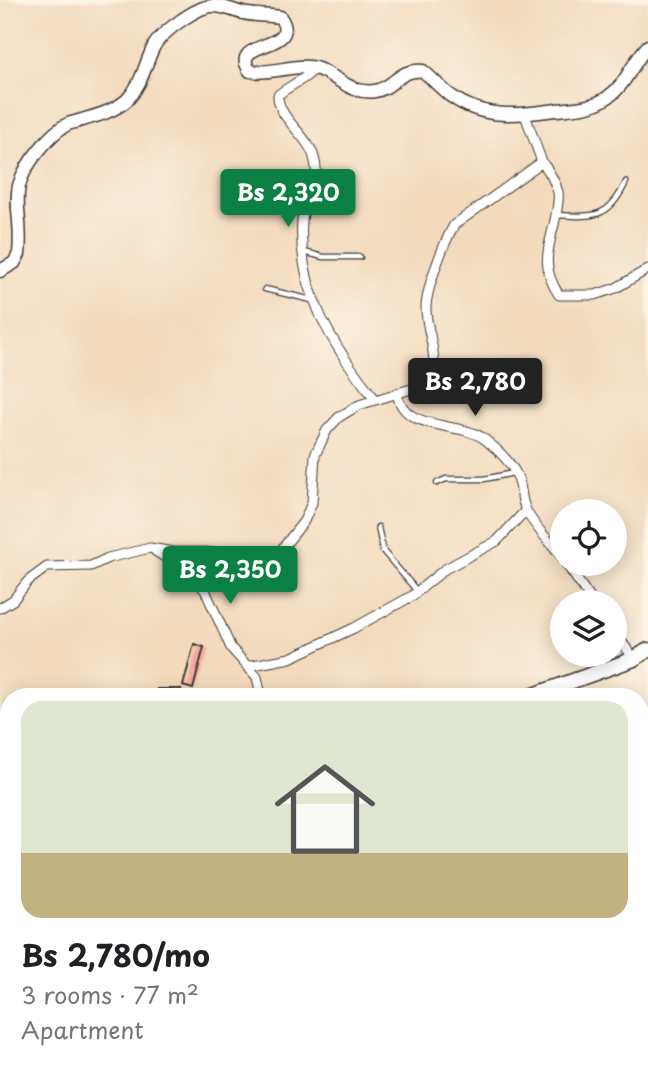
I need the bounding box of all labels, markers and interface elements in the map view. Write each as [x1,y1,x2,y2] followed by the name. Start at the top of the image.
[216,170,360,229] pin: Bs 2,320
[236,174,340,209] text: Bs 2,320
[403,358,547,418] pin: Bs 2,780
[424,363,526,398] text: Bs 2,780
[550,499,627,667] map controls
[550,499,627,576] button: locate
[158,546,302,606] pin: Bs 2,350
[179,551,281,586] text: Bs 2,350
[550,590,627,667] button: layers
[262,746,388,872] icon: home
[21,932,210,977] text: Bs 2,780/mo
[21,977,199,1012] text: 3 rooms · 77 m²
[21,1012,144,1047] text: Apartment

